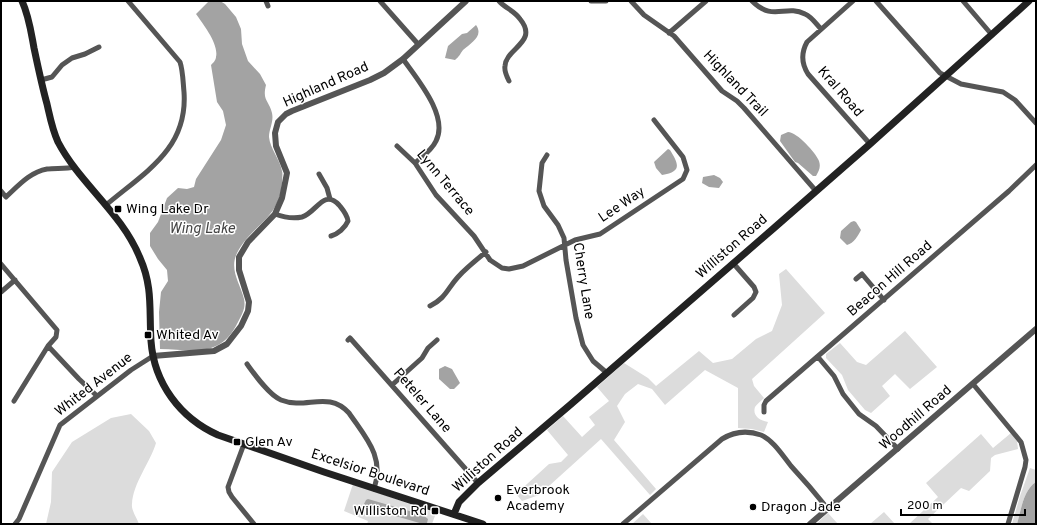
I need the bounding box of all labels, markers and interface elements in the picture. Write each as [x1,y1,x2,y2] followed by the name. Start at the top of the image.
[699,47,771,121] street label: Highland Trail
[281,59,371,111] street label: Highland Road
[814,63,866,121] street label: Kral Road
[413,147,477,219] street label: Lynn Terrace
[596,183,648,227] street label: Lee Way
[126,201,209,218] place label: Wing Lake Dr
[113,204,123,214] marker: Wing Lake Dr
[693,211,771,283] street label: Williston Road
[169,220,235,239] water label: Wing Lake
[844,238,936,320] street label: Beacon Hill Road
[569,241,597,321] street label: Cherry Lane
[156,327,219,344] place label: Whited Av
[143,330,153,340] marker: Whited Av
[52,350,136,420] street label: Whited Avenue
[389,365,455,437] street label: Peteler Lane
[876,382,956,454] street label: Woodhill Road
[449,424,527,496] street label: Williston Road
[245,434,293,451] place label: Glen Av
[232,437,242,447] marker: Glen Av
[309,446,431,500] street label: Excelsior Boulevard
[506,482,570,515] place label: Everbrook Academy
[901,491,1025,517] scale bar
[493,493,503,503] marker: Everbrook Academy
[907,498,943,514] text: 200 m
[761,499,841,516] place label: Dragon Jade
[748,502,758,512] marker: Dragon Jade
[353,503,427,520] place label: Williston Rd
[430,506,440,516] marker: Williston Rd

